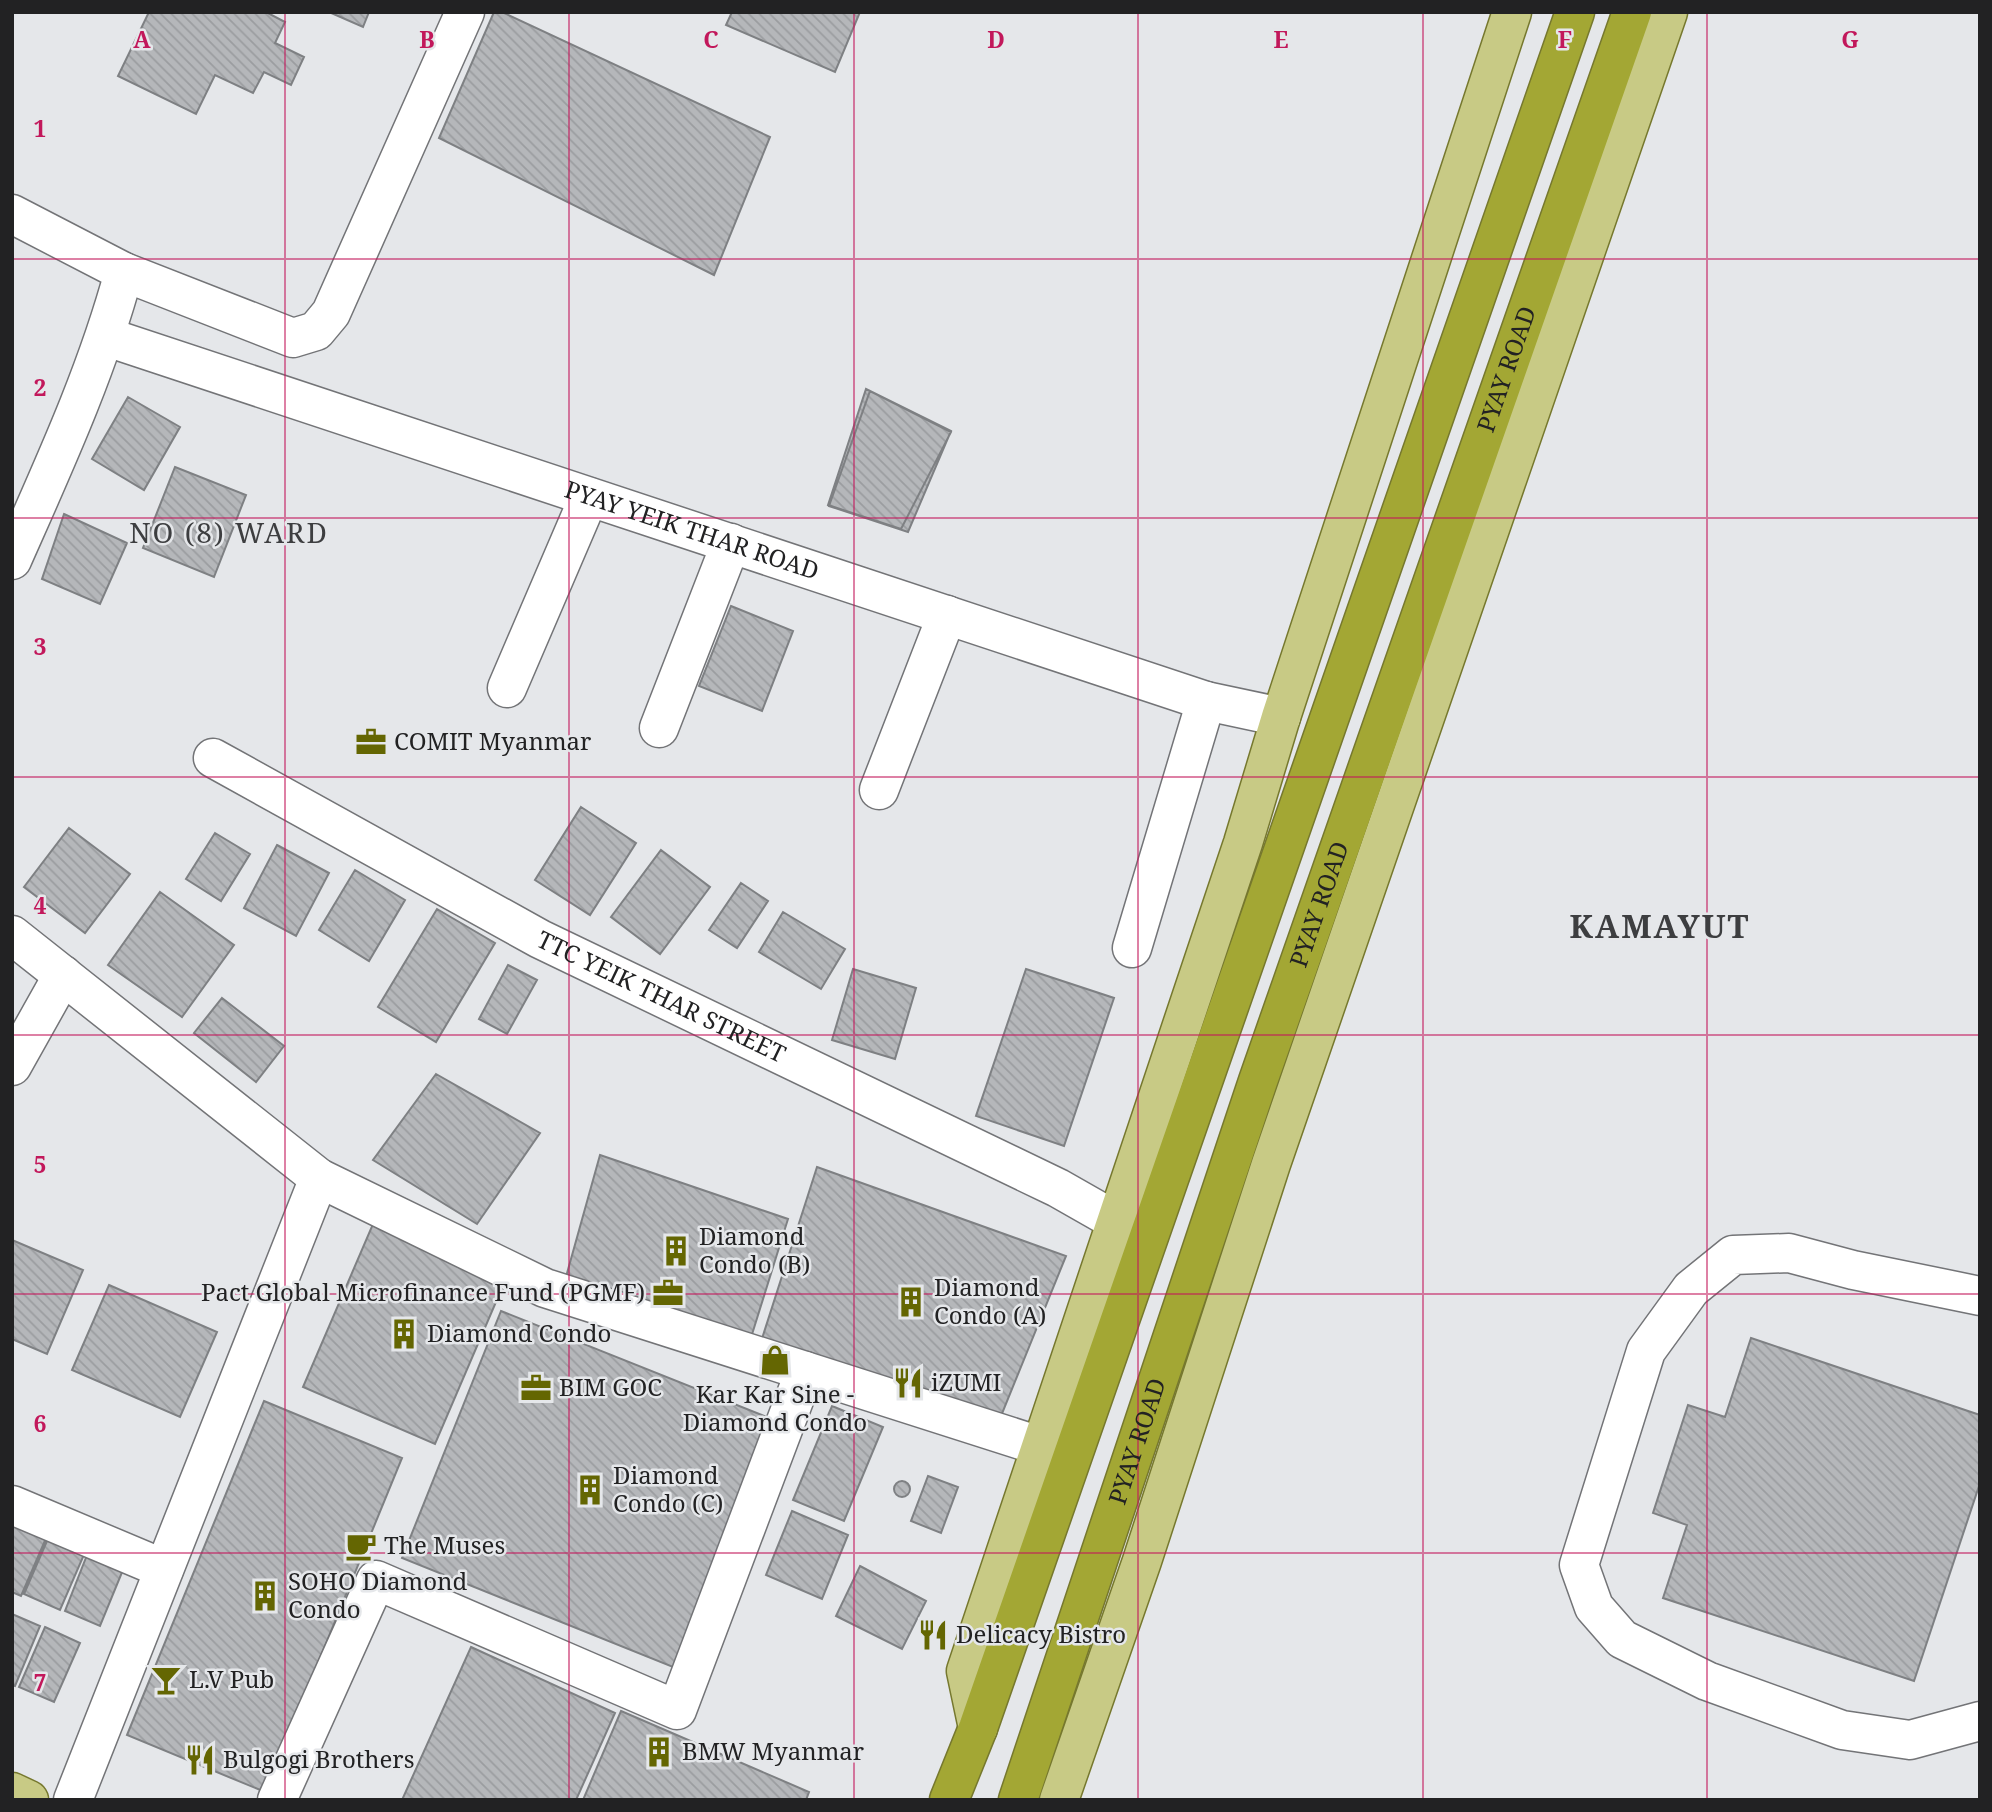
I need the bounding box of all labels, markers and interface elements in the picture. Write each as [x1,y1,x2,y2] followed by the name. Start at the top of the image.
[133,23,151,55] text: A
[419,23,435,55] text: B
[703,23,719,55] text: C
[987,23,1005,55] text: D
[1273,23,1289,55] text: E
[1558,23,1572,55] text: F
[1841,23,1859,55] text: G
[34,112,47,144] text: 1
[1468,301,1543,436] street label: PYAY ROAD
[34,371,47,403] text: 2
[561,472,824,587] street label: PYAY YEIK THAR ROAD
[129,513,329,551] district label: NO (8) WARD
[34,630,47,662] text: 3
[394,724,591,757] place label: COMIT Myanmar
[354,725,388,759] office icon: COMIT Myanmar
[1281,837,1356,971] street label: PYAY ROAD
[34,889,47,921] text: 4
[1570,904,1750,947] district label: KAMAYUT
[532,922,792,1070] street label: TTC YEIK THAR STREET
[34,1148,47,1180] text: 5
[699,1219,810,1280] place label: Diamond Condo (B)
[659,1234,693,1268] building icon: Diamond Condo (B)
[934,1270,1046,1331] place label: Diamond Condo (A)
[201,1275,645,1308] place label: Pact Global Microfinance Fund (PGMF)
[651,1276,685,1310] office icon: Pact Global Microfinance Fund (PGMF)
[894,1285,928,1319] building icon: Diamond Condo (A)
[427,1316,611,1349] place label: Diamond Condo
[387,1317,421,1351] building icon: Diamond Condo
[758,1343,792,1377] shop icon: Kar Kar Sine - Diamond Condo
[931,1365,1001,1398] place label: iZUMI
[891,1366,925,1400] restaurant icon: iZUMI
[559,1370,662,1403] place label: BIM GOC
[519,1371,553,1405] office icon: BIM GOC
[1100,1373,1173,1508] street label: PYAY ROAD
[683,1377,867,1438] place label: Kar Kar Sine - Diamond Condo
[34,1407,47,1439] text: 6
[613,1458,723,1519] place label: Diamond Condo (C)
[573,1473,607,1507] building icon: Diamond Condo (C)
[384,1528,505,1561] place label: The Muses
[344,1529,378,1563] cafe icon: The Muses
[288,1564,468,1625] place label: SOHO Diamond Condo
[248,1579,282,1613] building icon: SOHO Diamond Condo
[956,1617,1126,1650] place label: Delicacy Bistro
[916,1618,950,1652] restaurant icon: Delicacy Bistro
[189,1662,274,1695] place label: L.V Pub
[149,1663,183,1697] bar icon: L.V Pub
[34,1666,47,1698] text: 7
[682,1734,864,1767] place label: BMW Myanmar
[642,1735,676,1769] building icon: BMW Myanmar
[223,1742,414,1775] place label: Bulgogi Brothers
[183,1743,217,1777] restaurant icon: Bulgogi Brothers

